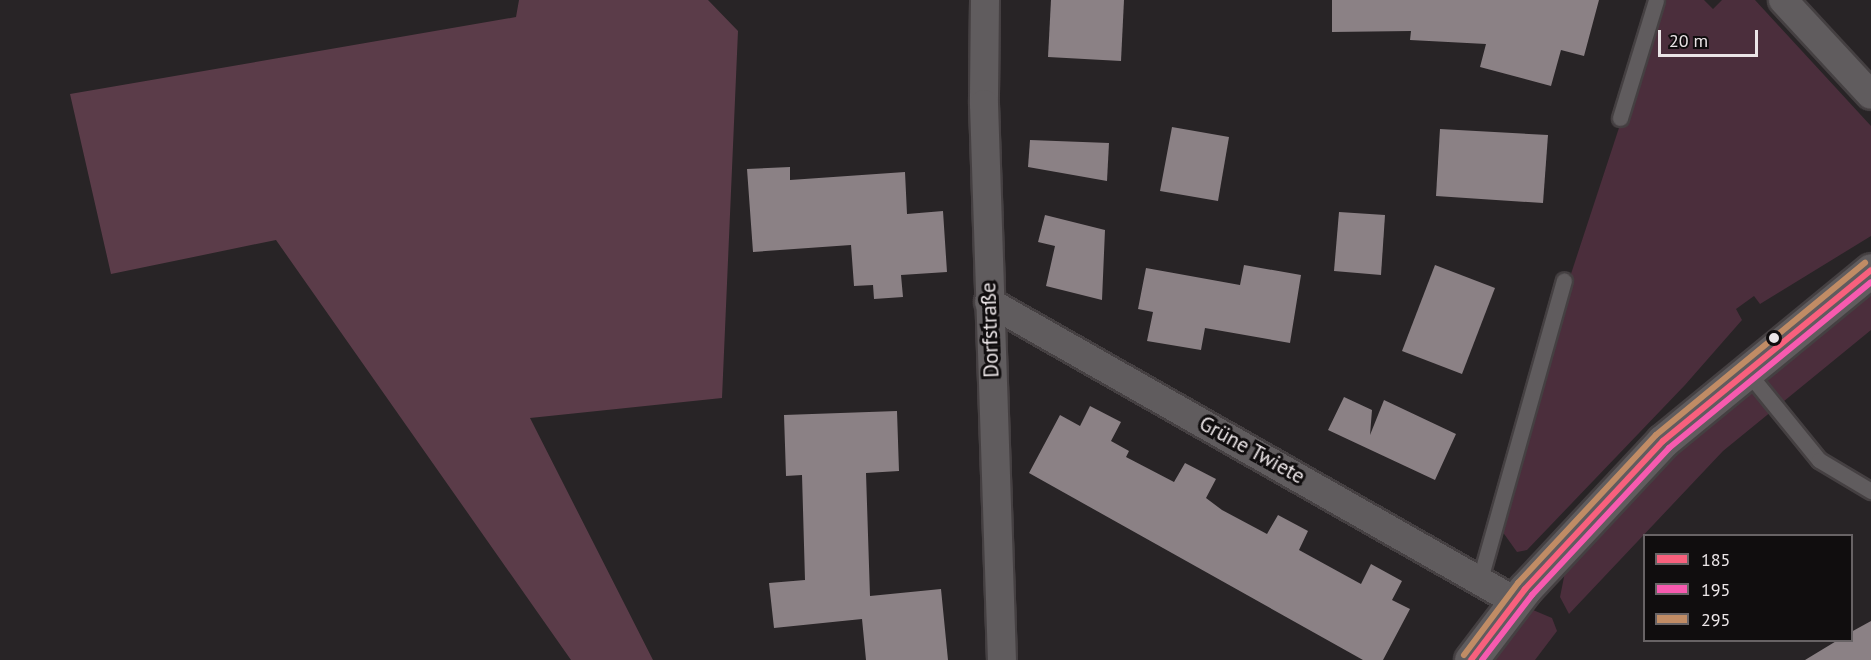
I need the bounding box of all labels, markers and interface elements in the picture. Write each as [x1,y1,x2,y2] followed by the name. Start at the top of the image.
[1661,18,1762,56] scale bar
[1669,29,1708,52] text: 20 m
[976,282,1004,378] street label: Dorfstraße
[1768,332,1780,344] unlabelled marker
[1195,411,1309,489] street label: Grüne Twiete
[1643,534,1853,642] legend
[1701,548,1730,571] text: 185
[1701,578,1730,601] text: 195
[1701,608,1730,631] text: 295

